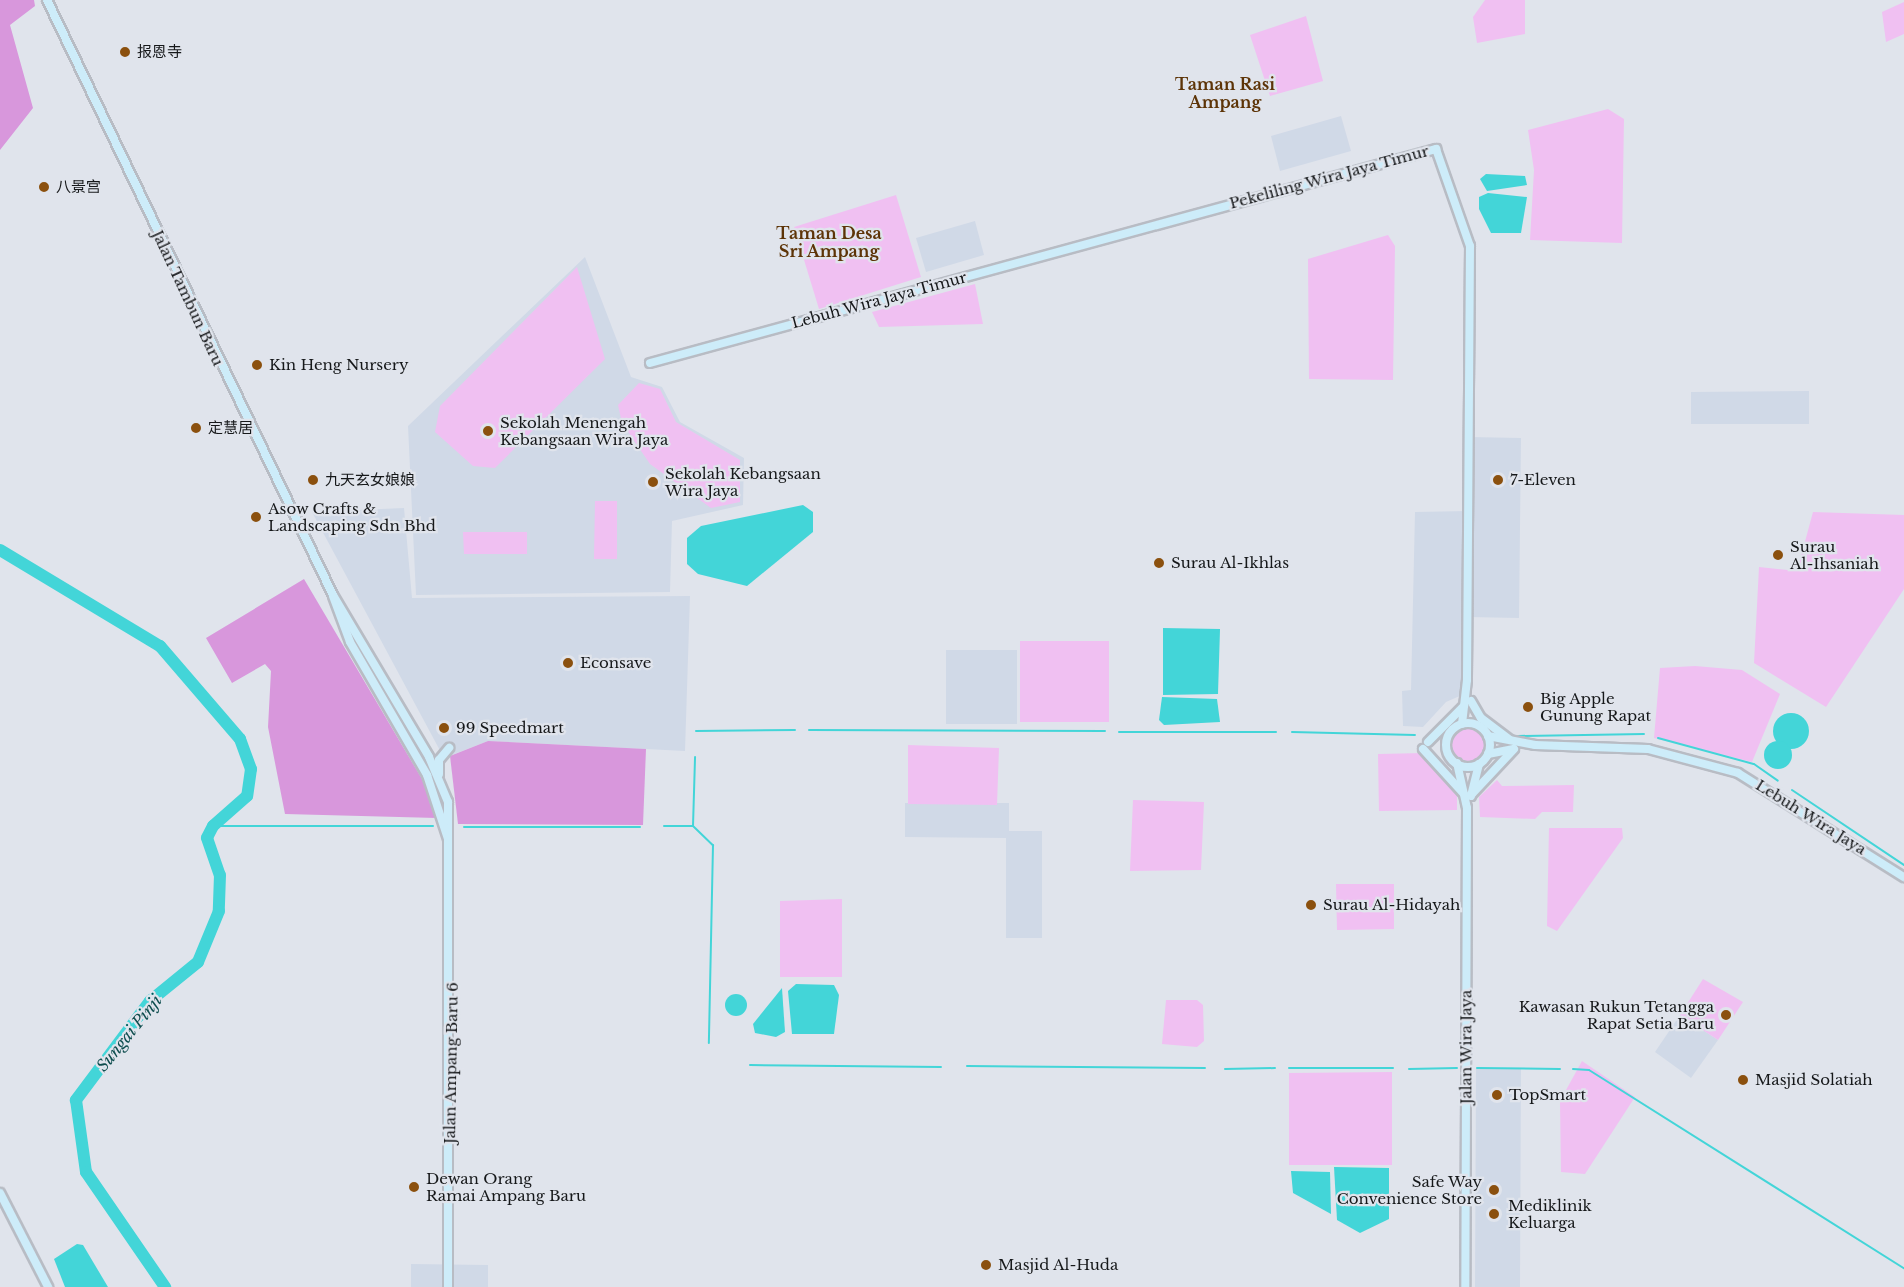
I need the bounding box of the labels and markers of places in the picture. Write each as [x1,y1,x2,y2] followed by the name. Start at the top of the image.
[137,43,182,61] place label: 报恩寺
[118,45,132,59] marker: 报恩寺
[56,178,101,196] place label: 八景宫
[37,180,51,194] marker: 八景宫
[269,356,409,374] place label: Kin Heng Nursery
[250,358,264,372] marker: Kin Heng Nursery
[500,413,669,448] place label: Sekolah Menengah Kebangsaan Wira Jaya
[208,419,253,437] place label: 定慧居
[189,421,203,435] marker: 定慧居
[481,424,495,438] marker: Sekolah Menengah Kebangsaan Wira Jaya
[665,464,821,499] place label: Sekolah Kebangsaan Wira Jaya
[325,471,415,489] place label: 九天玄女娘娘
[1510,471,1576,489] place label: 7-Eleven
[306,473,320,487] marker: 九天玄女娘娘
[1491,473,1505,487] marker: 7-Eleven
[646,475,660,489] marker: Sekolah Kebangsaan Wira Jaya
[268,499,436,534] place label: Asow Crafts & Landscaping Sdn Bhd
[249,510,263,524] marker: Asow Crafts & Landscaping Sdn Bhd
[1790,537,1879,572] place label: Surau Al-Ihsaniah
[1771,548,1785,562] marker: Surau Al-Ihsaniah
[1171,554,1290,572] place label: Surau Al-Ikhlas
[1152,556,1166,570] marker: Surau Al-Ikhlas
[580,654,651,672] place label: Econsave
[561,656,575,670] marker: Econsave
[1540,689,1651,724] place label: Big Apple Gunung Rapat
[1521,700,1535,714] marker: Big Apple Gunung Rapat
[456,719,564,737] place label: 99 Speedmart
[437,721,451,735] marker: 99 Speedmart
[1323,896,1461,914] place label: Surau Al-Hidayah
[1304,898,1318,912] marker: Surau Al-Hidayah
[1518,997,1714,1032] place label: Kawasan Rukun Tetangga Rapat Setia Baru
[1719,1008,1733,1022] marker: Kawasan Rukun Tetangga Rapat Setia Baru
[1755,1071,1873,1089] place label: Masjid Solatiah
[1736,1073,1750,1087] marker: Masjid Solatiah
[1509,1086,1586,1104] place label: TopSmart
[1490,1088,1504,1102] marker: TopSmart
[426,1169,587,1204] place label: Dewan Orang Ramai Ampang Baru
[1337,1172,1482,1207] place label: Safe Way Convenience Store
[407,1180,421,1194] marker: Dewan Orang Ramai Ampang Baru
[1487,1183,1501,1197] marker: Safe Way Convenience Store
[1508,1196,1592,1231] place label: Mediklinik Keluarga
[1485,1205,1503,1223] marker: Mediklinik Keluarga
[998,1256,1119,1274] place label: Masjid Al-Huda
[979,1258,993,1272] marker: Masjid Al-Huda

